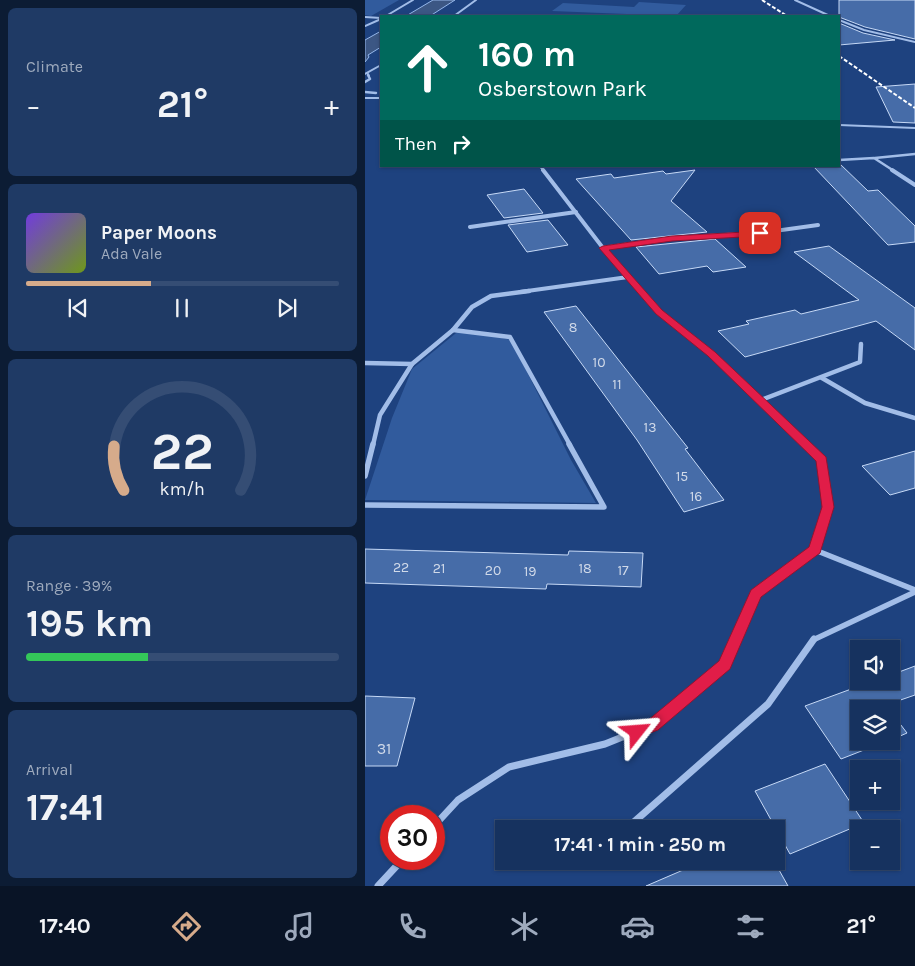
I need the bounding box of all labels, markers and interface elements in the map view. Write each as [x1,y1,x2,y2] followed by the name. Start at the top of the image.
[478,34,576,75] text: 160 m
[395,35,460,100] icon: ahead
[26,57,83,76] text: Climate
[478,76,647,102] text: Osberstown Park
[157,82,208,127] text: 21°
[26,89,41,122] text: −
[324,89,339,122] text: +
[447,130,475,158] icon: right
[395,133,437,155] text: Then
[739,212,781,254] pin
[746,219,774,247] icon: arrive
[101,222,217,244] text: Paper Moons
[101,244,162,263] text: Ada Vale
[64,294,92,322] icon: previous
[168,294,196,322] icon: pause
[273,294,301,322] icon: next
[569,319,577,336] house number: 8
[593,354,605,371] house number: 10
[612,376,622,393] house number: 11
[644,419,656,436] house number: 13
[151,421,214,482] text: 22
[676,468,688,485] house number: 15
[160,479,205,500] text: km/h
[690,488,702,505] house number: 16
[393,559,409,576] house number: 22
[433,560,445,577] house number: 21
[578,560,592,577] house number: 18
[485,562,501,579] house number: 20
[617,562,629,579] house number: 17
[524,563,536,580] house number: 19
[26,576,112,595] text: Range · 39%
[26,601,153,646] text: 195 km
[850,640,900,870] map controls
[850,640,900,690] button: sound
[850,700,900,750] button: layers
[610,705,662,757] position arrow
[377,739,391,758] house number: 31
[26,760,73,779] text: Arrival
[850,760,900,810] button: +
[26,785,105,830] text: 17:41
[380,805,445,870] speed limit sign: 30
[850,820,900,870] button: −
[554,834,726,856] text: 17:41 · 1 min · 250 m
[169,909,204,944] icon: directions
[282,909,317,944] icon: music
[395,909,430,944] icon: phone
[507,909,542,944] icon: climate
[620,909,655,944] icon: car
[733,909,768,944] icon: filters
[39,913,91,939] text: 17:40
[846,913,876,939] text: 21°

